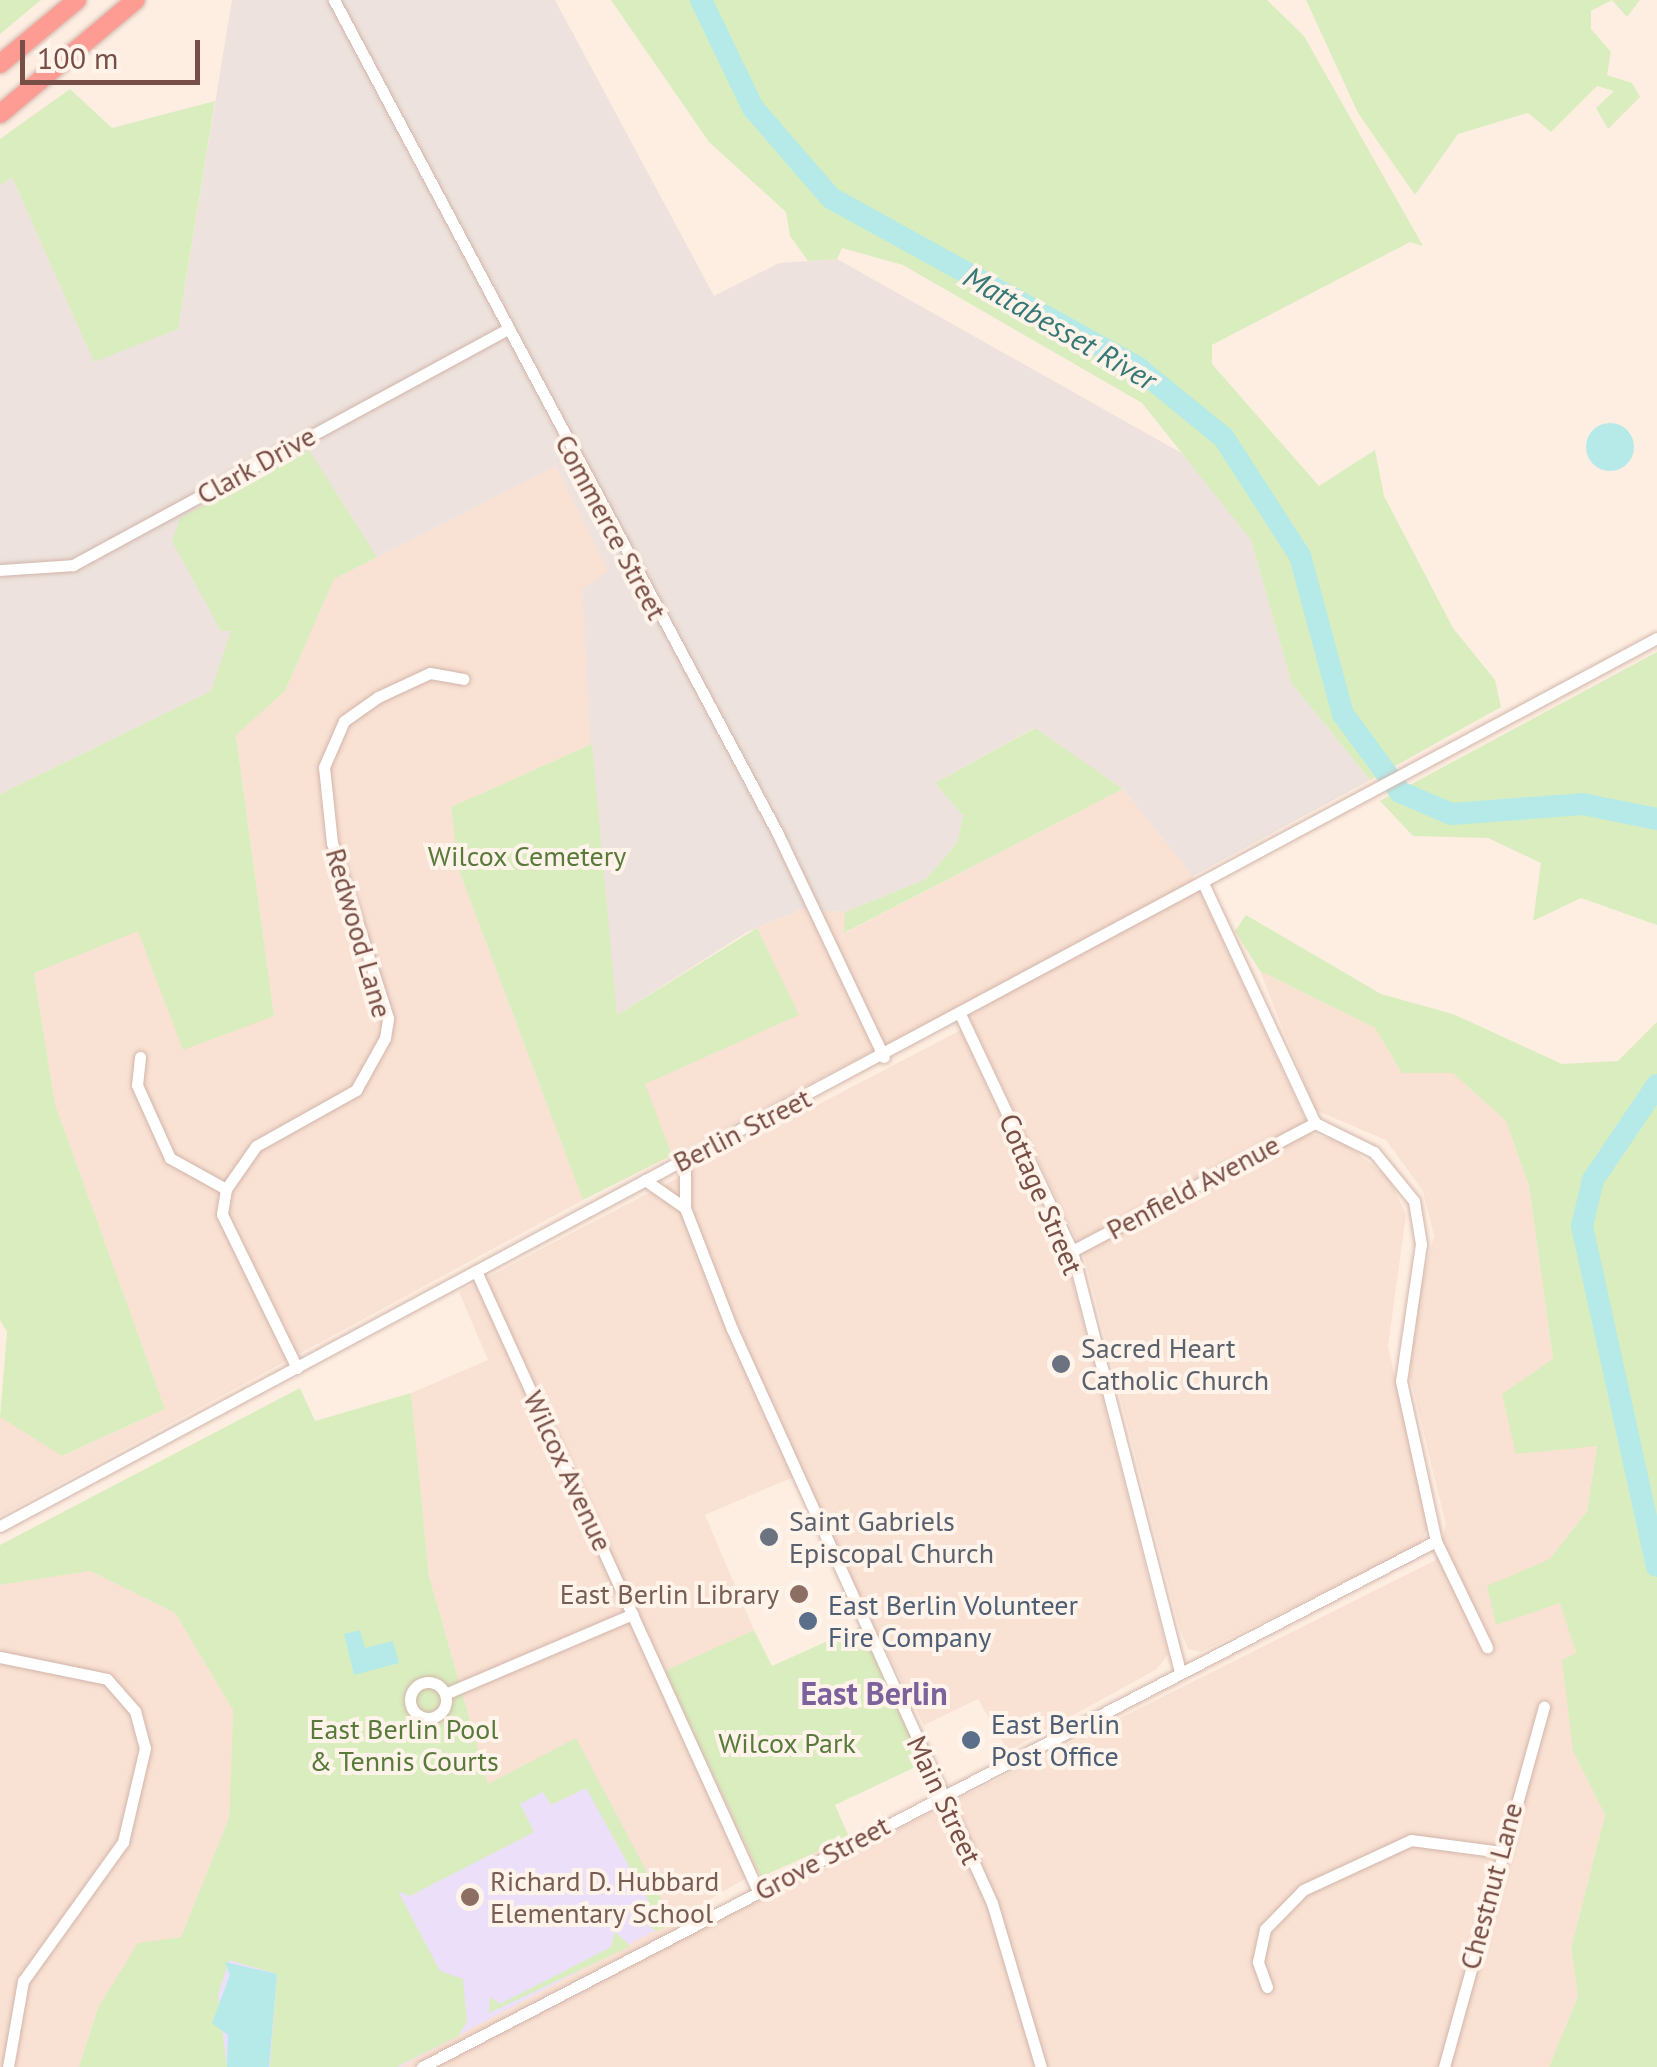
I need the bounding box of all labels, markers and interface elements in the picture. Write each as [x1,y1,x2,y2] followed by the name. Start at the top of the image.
[25,20,205,82] scale bar
[37,38,118,77] text: 100 m
[957,258,1163,398] water label: Mattabesset River
[190,419,322,511] street label: Clark Drive
[548,429,674,625] street label: Commerce Street
[427,839,627,873] park label: Wilcox Cemetery
[319,844,399,1022] street label: Redwood Lane
[668,1081,816,1179] street label: Berlin Street
[992,1109,1090,1279] street label: Cottage Street
[1100,1127,1286,1247] street label: Penfield Avenue
[1081,1331,1270,1397] place label: Sacred Heart Catholic Church
[1050,1353,1072,1375] marker: Sacred Heart Catholic Church
[516,1385,620,1557] street label: Wilcox Avenue
[789,1504,994,1570] place label: Saint Gabriels Episcopal Church
[758,1526,780,1548] marker: Saint Gabriels Episcopal Church
[560,1577,779,1611] place label: East Berlin Library
[788,1583,810,1605] marker: East Berlin Library
[828,1588,1079,1654] place label: East Berlin Volunteer Fire Company
[797,1610,819,1632] marker: East Berlin Volunteer Fire Company
[800,1674,948,1712] district label: East Berlin
[991,1707,1120,1773] place label: East Berlin Post Office
[309,1712,499,1778] park label: East Berlin Pool & Tennis Courts
[718,1726,856,1760] park label: Wilcox Park
[960,1729,982,1751] marker: East Berlin Post Office
[900,1730,988,1870] street label: Main Street
[1453,1799,1529,1973] street label: Chestnut Lane
[749,1808,895,1908] street label: Grove Street
[490,1864,722,1930] place label: Richard D. Hubbard Elementary School
[459,1886,481,1908] marker: Richard D. Hubbard Elementary School

